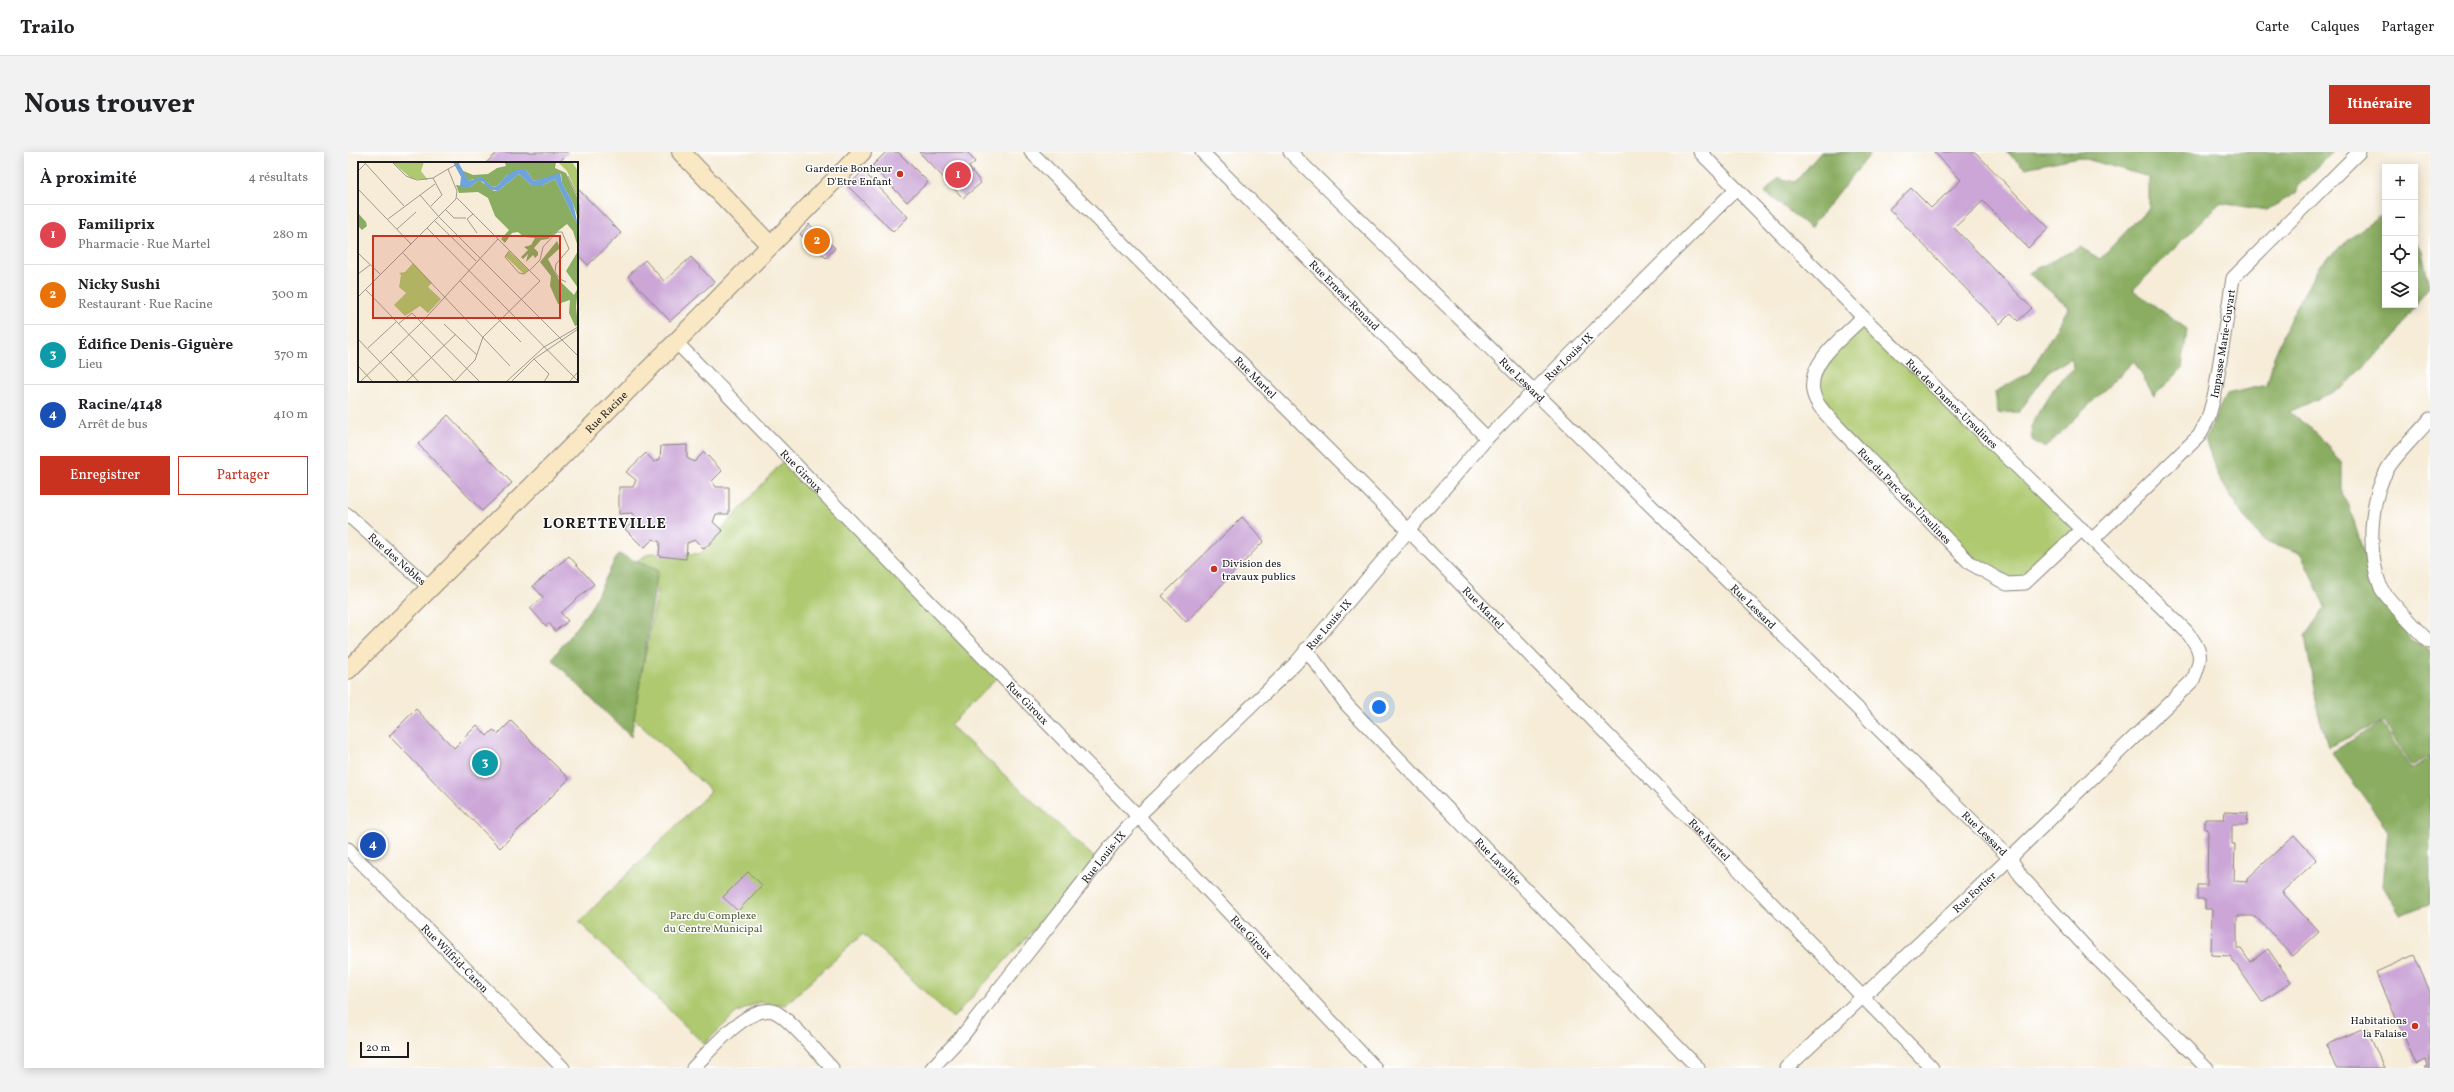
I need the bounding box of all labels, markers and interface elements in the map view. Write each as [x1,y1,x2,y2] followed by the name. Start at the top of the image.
[20,15,75,41] text: Trailo
[2256,18,2289,37] text: Carte
[2311,18,2359,37] text: Calques
[2381,18,2434,37] text: Partager
[24,85,195,124] text: Nous trouver
[2329,85,2430,124] button: Itinéraire
[945,160,971,190] pin: 1
[358,162,578,382] inset map
[805,162,892,190] place label: Garderie Bonheur D'Etre Enfant
[2382,164,2418,308] map controls
[2382,164,2418,200] button: +
[40,167,137,190] text: À proximité
[248,169,308,187] text: 4 résultats
[895,169,905,179] marker: Garderie Bonheur D'Etre Enfant
[2382,200,2418,236] button: −
[78,215,155,236] text: Familiprix
[50,226,56,244] text: 1
[272,226,308,244] text: 280 m
[804,226,830,256] pin: 2
[78,236,210,254] text: Pharmacie · Rue Martel
[2382,236,2418,272] button: locate
[1305,258,1382,335] street label: Rue Ernest-Renaud
[2382,272,2418,308] button: layers
[78,275,160,296] text: Nicky Sushi
[50,286,56,304] text: 2
[272,286,308,304] text: 300 m
[2208,288,2240,400] street label: Impasse Marie-Guyart
[78,296,213,314] text: Restaurant · Rue Racine
[1542,330,1597,385] street label: Rue Louis-IX
[78,335,233,356] text: Édifice Denis-Giguère
[50,346,56,364] text: 3
[274,346,308,364] text: 370 m
[1230,354,1279,403] street label: Rue Martel
[1495,355,1547,406] street label: Rue Lessard
[78,356,103,374] text: Lieu
[1901,356,2001,453] street label: Rue des Dames-Ursulines
[583,388,632,437] street label: Rue Racine
[78,395,163,416] text: Racine/4148
[49,406,57,424] text: 4
[273,406,308,424] text: 410 m
[78,416,147,434] text: Arrêt de bus
[1853,445,1954,548] street label: Rue du Parc-des-Ursulines
[776,447,825,497] street label: Rue Giroux
[40,456,170,495] button: Enregistrer
[178,456,308,495] button: Partager
[543,514,667,535] district label: LORETTEVILLE
[364,530,429,590] street label: Rue des Nobles
[1222,557,1296,585] place label: Division des travaux publics
[1209,564,1219,574] marker: Division des travaux publics
[1726,582,1778,633] street label: Rue Lessard
[1458,584,1507,633] street label: Rue Martel
[1304,597,1356,654] street label: Rue Louis-IX
[1002,679,1051,729] street label: Rue Giroux
[1369,697,1389,717] your location
[472,748,498,778] pin: 3
[1958,809,2010,860] street label: Rue Lessard
[1684,816,1733,865] street label: Rue Martel
[1079,829,1130,887] street label: Rue Louis-IX
[360,830,386,860] pin: 4
[1471,835,1524,890] street label: Rue Lavallée
[1950,869,2000,917] street label: Rue Fortier
[664,909,762,937] park label: Parc du Complexe du Centre Municipal
[1226,913,1275,963] street label: Rue Giroux
[417,922,492,997] street label: Rue Wilfrid-Caron
[2350,1014,2407,1042] place label: Habitations la Falaise
[2410,1021,2420,1031] marker: Habitations la Falaise
[360,1040,409,1059] scale bar
[366,1041,390,1056] text: 20 m

